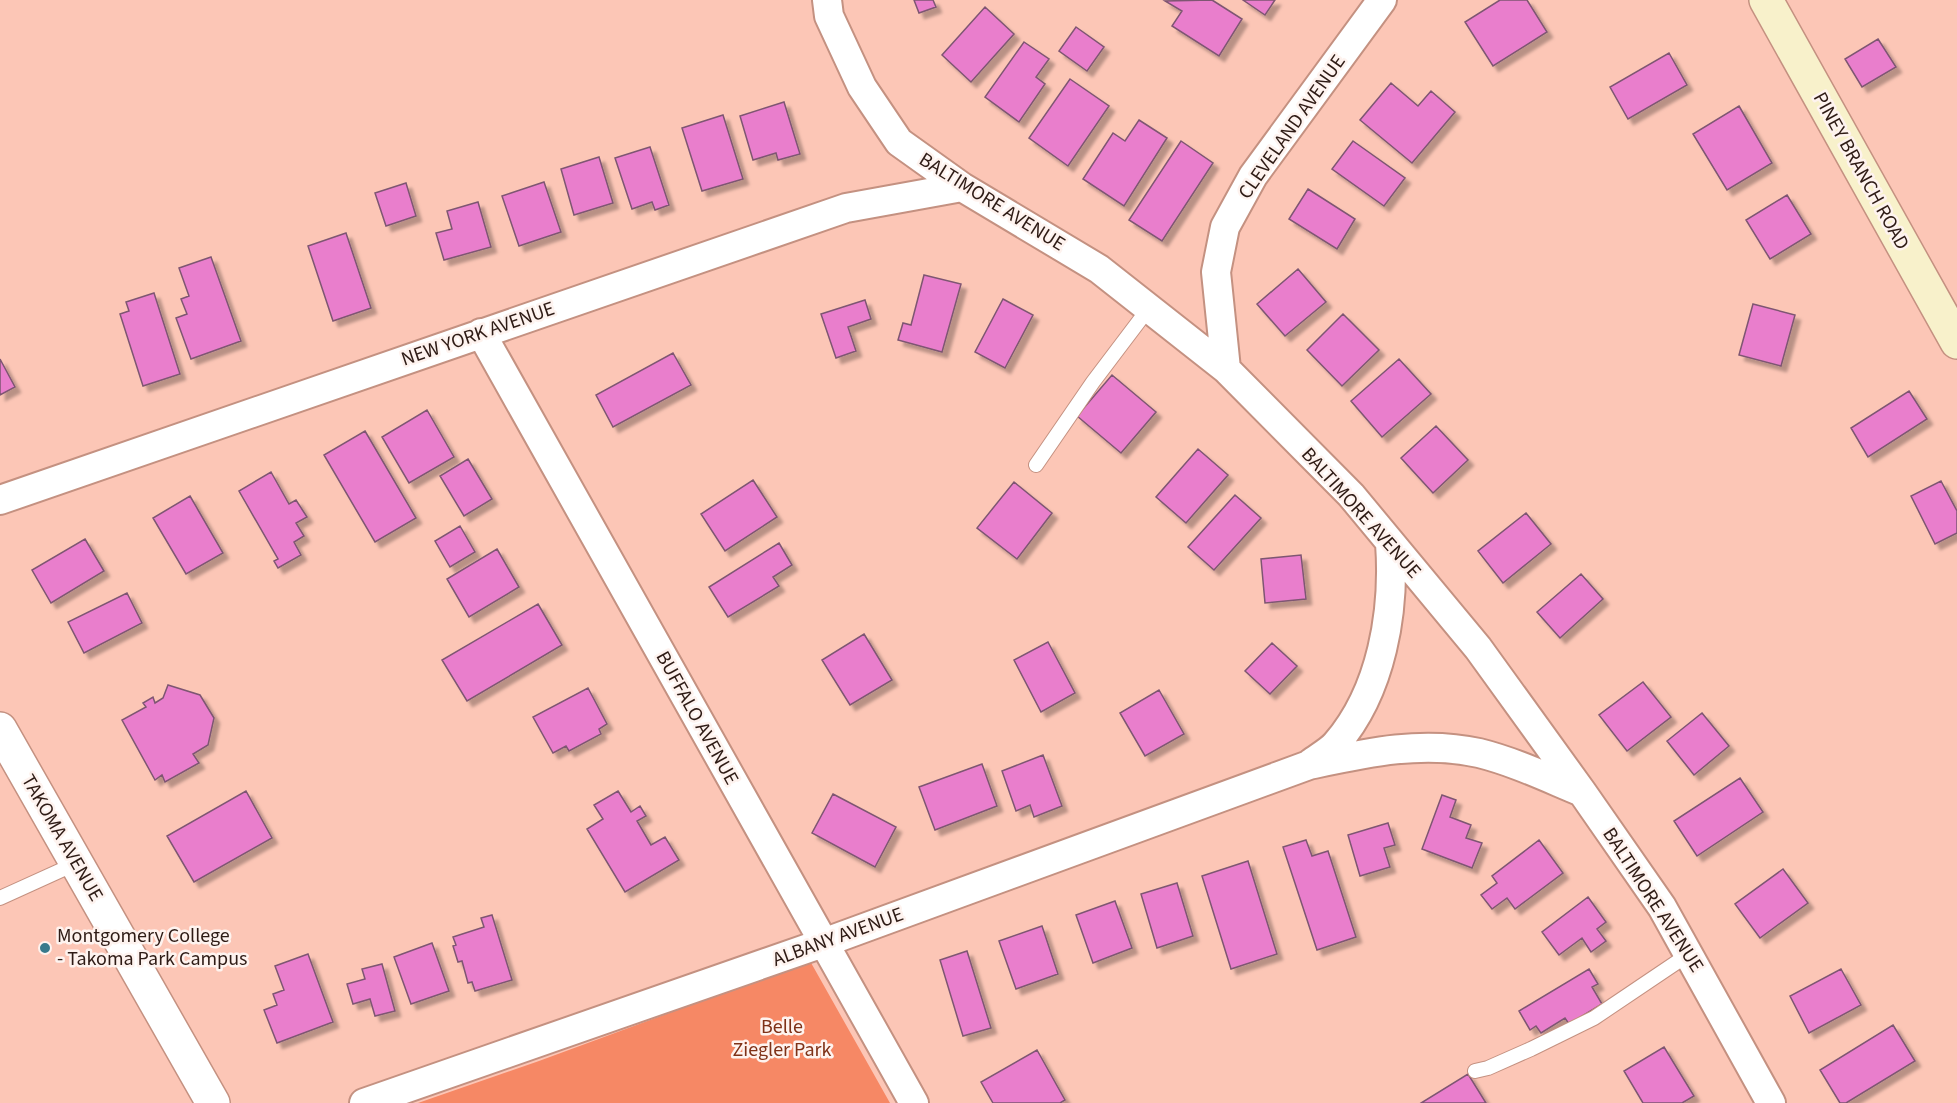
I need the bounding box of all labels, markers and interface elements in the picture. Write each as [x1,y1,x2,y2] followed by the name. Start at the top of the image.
[1232,49,1352,205] street label: CLEVELAND AVENUE
[1806,87,1916,255] street label: PINEY BRANCH ROAD
[914,146,1070,258] street label: BALTIMORE AVENUE
[398,295,558,373] street label: NEW YORK AVENUE
[1295,441,1427,585] street label: BALTIMORE AVENUE
[649,646,745,790] street label: BUFFALO AVENUE
[14,769,110,907] street label: TAKOMA AVENUE
[1596,822,1710,978] street label: BALTIMORE AVENUE
[769,900,907,974] street label: ALBANY AVENUE
[57,922,247,973] place label: Montgomery College - Takoma Park Campus
[38,941,52,955] marker: Montgomery College - Takoma Park Campus
[733,1013,832,1064] park label: Belle Ziegler Park

